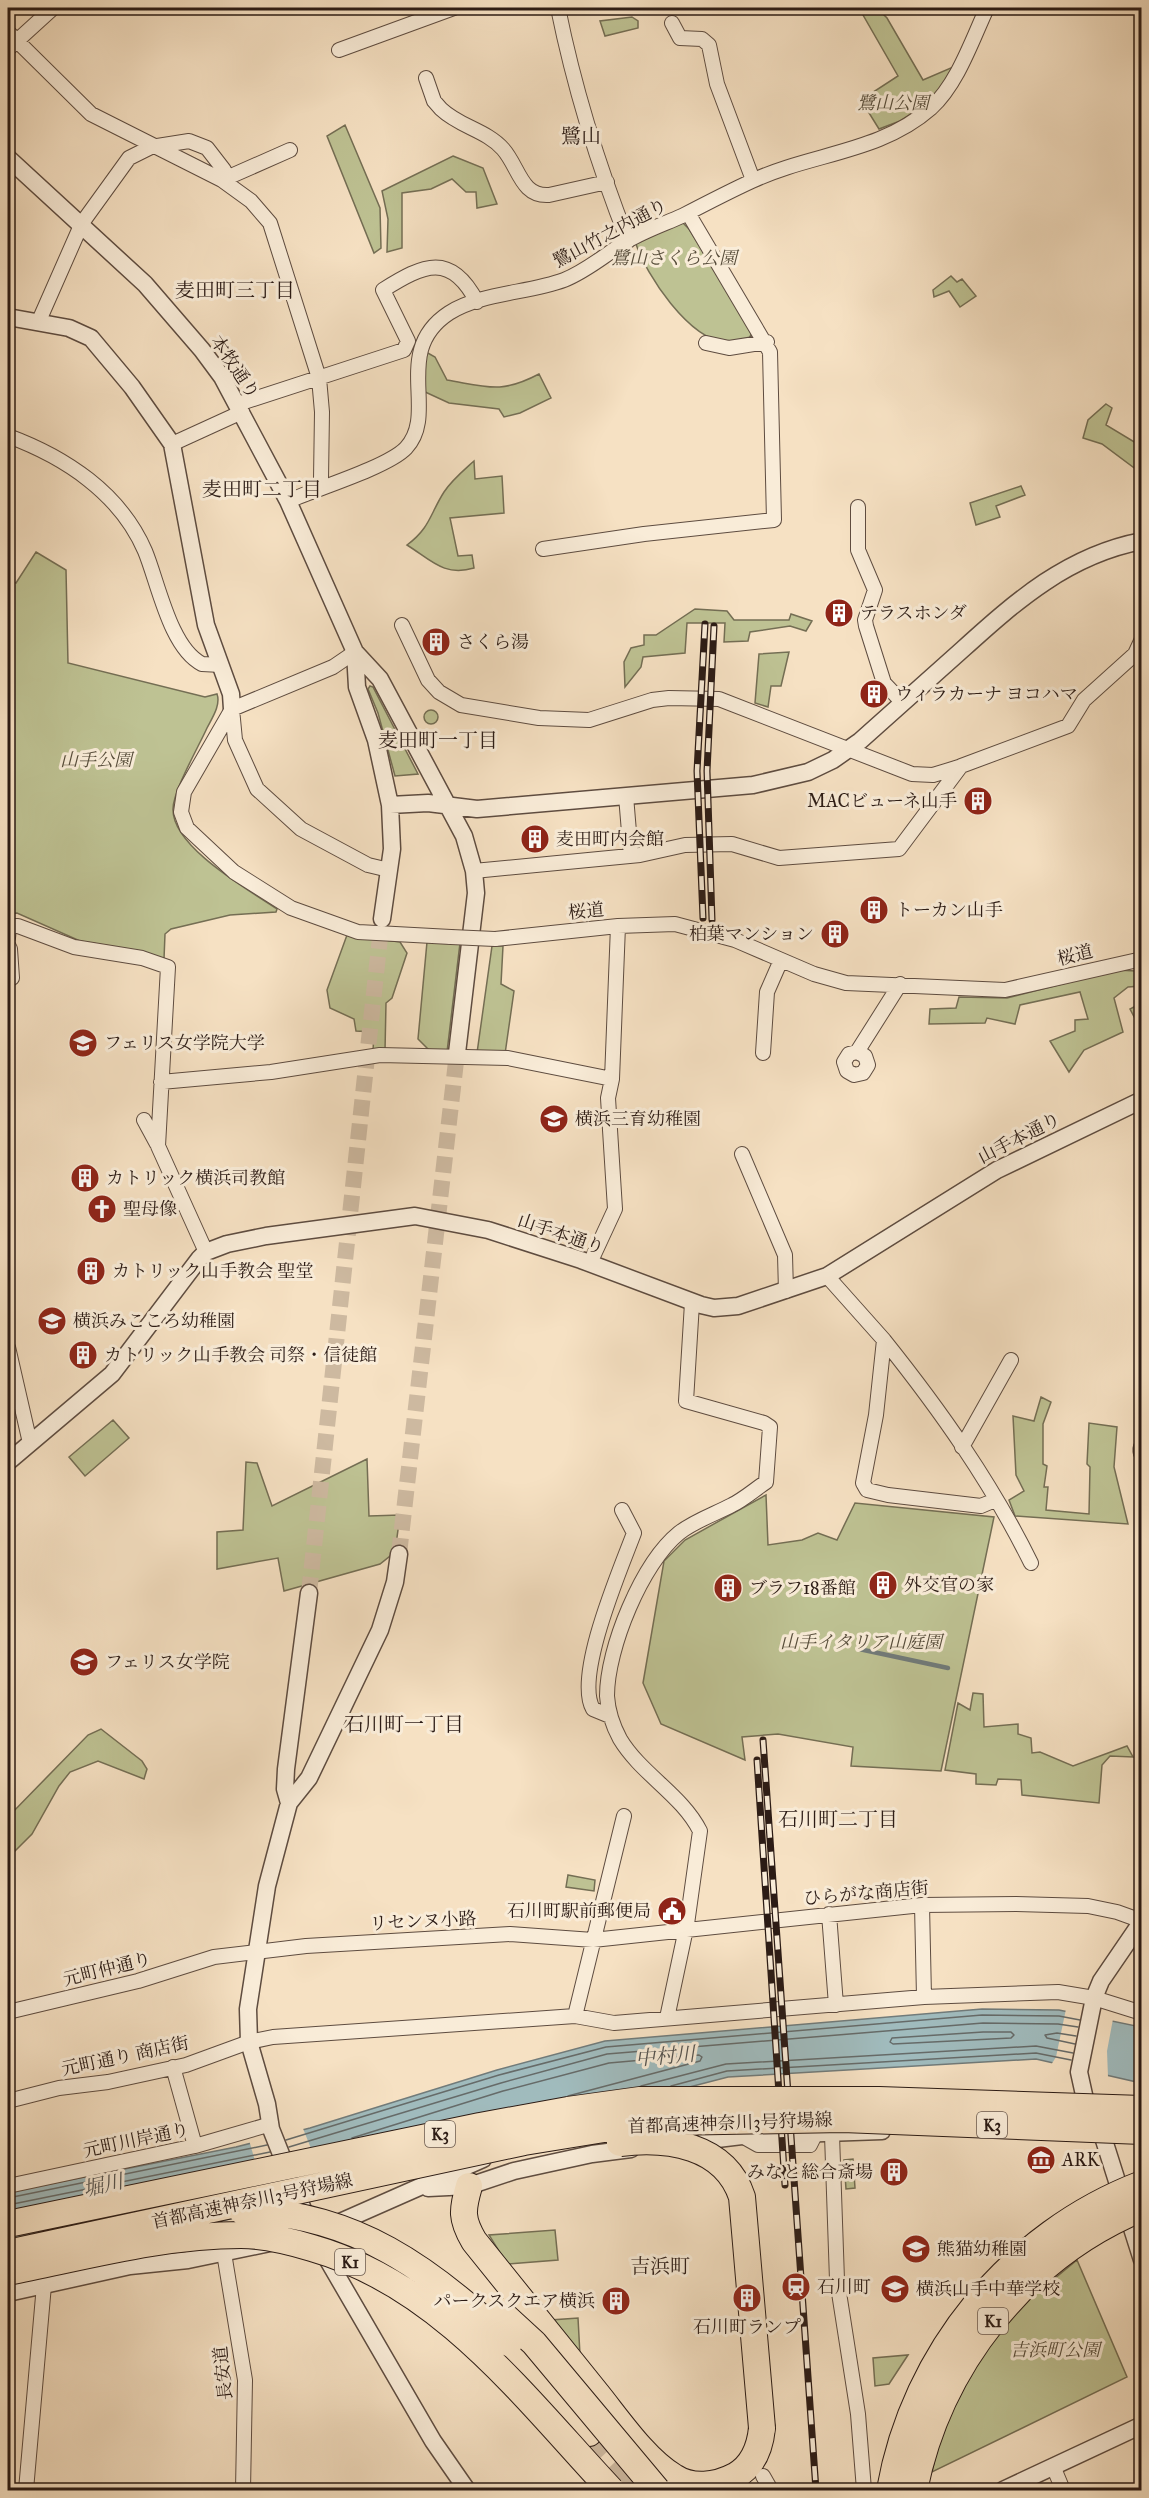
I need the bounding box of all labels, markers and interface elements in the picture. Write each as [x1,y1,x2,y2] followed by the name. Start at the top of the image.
[857,92,932,114] park label: 鷺山公園
[561,124,601,148] district label: 鷺山
[549,194,671,272] street label: 鷺山竹之内通り
[611,247,740,269] park label: 鷺山さくら公園
[175,278,295,302] district label: 麦田町三丁目
[206,331,264,403] street label: 本牧通り
[202,477,322,501] district label: 麦田町二丁目
[823,597,855,629] building icon: テラスホンダ
[860,602,967,624] place label: テラスホンダ
[420,626,452,658] building icon: さくら湯
[457,631,529,653] place label: さくら湯
[858,678,890,710] building icon: ウィラカーナ ヨコハマ
[895,683,1078,705] place label: ウィラカーナ ヨコハマ
[378,728,498,752] district label: 麦田町一丁目
[60,749,135,771] park label: 山手公園
[962,785,994,817] building icon: MACビューネ山手
[807,790,957,812] place label: MACビューネ山手
[519,823,551,855] building icon: 麦田町内会館
[556,828,664,850] place label: 麦田町内会館
[858,894,890,926] building icon: トーカン山手
[567,898,605,924] street label: 桜道
[895,899,1003,921] place label: トーカン山手
[819,918,851,950] building icon: 柏葉マンション
[689,923,814,945] place label: 柏葉マンション
[1055,940,1095,970] street label: 桜道
[67,1027,99,1059] school or university icon: フェリス女学院大学
[104,1032,265,1054] place label: フェリス女学院大学
[538,1103,570,1135] school or university icon: 横浜三育幼稚園
[575,1108,701,1130] place label: 横浜三育幼稚園
[974,1108,1064,1168] street label: 山手本通り
[69,1162,101,1194] building icon: カトリック横浜司教館
[106,1167,285,1189] place label: カトリック横浜司教館
[86,1193,118,1225] church icon: 聖母像
[123,1198,177,1220] place label: 聖母像
[515,1209,607,1259] street label: 山手本通り
[75,1255,107,1287] building icon: カトリック山手教会 聖堂
[112,1260,313,1282] place label: カトリック山手教会 聖堂
[36,1305,68,1337] school or university icon: 横浜みこころ幼稚園
[73,1310,235,1332] place label: 横浜みこころ幼稚園
[67,1339,99,1371] building icon: カトリック山手教会 司祭・信徒館
[104,1344,377,1366] place label: カトリック山手教会 司祭・信徒館
[867,1569,899,1601] building icon: 外交官の家
[712,1572,744,1604] building icon: ブラフ18番館
[904,1574,994,1596] place label: 外交官の家
[749,1577,856,1599] place label: ブラフ18番館
[780,1631,945,1653] park label: 山手イタリア山庭園
[68,1646,100,1678] school or university icon: フェリス女学院
[105,1651,230,1673] place label: フェリス女学院
[344,1712,464,1736] district label: 石川町一丁目
[778,1807,898,1831] district label: 石川町二丁目
[802,1877,930,1909] street label: ひらがな商店街
[656,1895,688,1927] public building icon: 石川町駅前郵便局
[507,1900,651,1922] place label: 石川町駅前郵便局
[369,1907,477,1935] street label: リセンヌ小路
[61,1947,153,1991] street label: 元町仲通り
[59,2032,191,2080] street label: 元町通り 商店街
[634,2041,698,2071] water label: 中村川
[627,2108,833,2138] street label: 首都高速神奈川3号狩場線
[977,2112,1007,2138] road number: K3
[81,2118,191,2162] street label: 元町川岸通り
[425,2121,455,2147] road number: K3
[1025,2144,1057,2176] museum icon: ARK
[1061,2149,1101,2171] place label: ARK
[878,2156,910,2188] building icon: みなと総合斎場
[747,2161,873,2183] place label: みなと総合斎場
[81,2168,127,2201] water label: 堀川
[149,2169,355,2233] street label: 首都高速神奈川3号狩場線
[900,2233,932,2265] school or university icon: 熊猫幼稚園
[937,2238,1027,2260] place label: 熊猫幼稚園
[335,2249,365,2275] road number: K1
[630,2254,690,2278] district label: 吉浜町
[780,2271,812,2303] station icon: 石川町
[879,2273,911,2305] school or university icon: 横浜山手中華学校
[817,2276,871,2298] place label: 石川町
[916,2278,1060,2300] place label: 横浜山手中華学校
[731,2282,763,2314] building icon: 石川町ランプ
[600,2285,632,2317] building icon: パークスクエア横浜
[434,2290,595,2312] place label: パークスクエア横浜
[978,2308,1008,2334] road number: K1
[693,2316,801,2338] place label: 石川町ランプ
[1010,2339,1103,2361] park label: 吉浜町公園
[209,2345,237,2401] street label: 長安道

